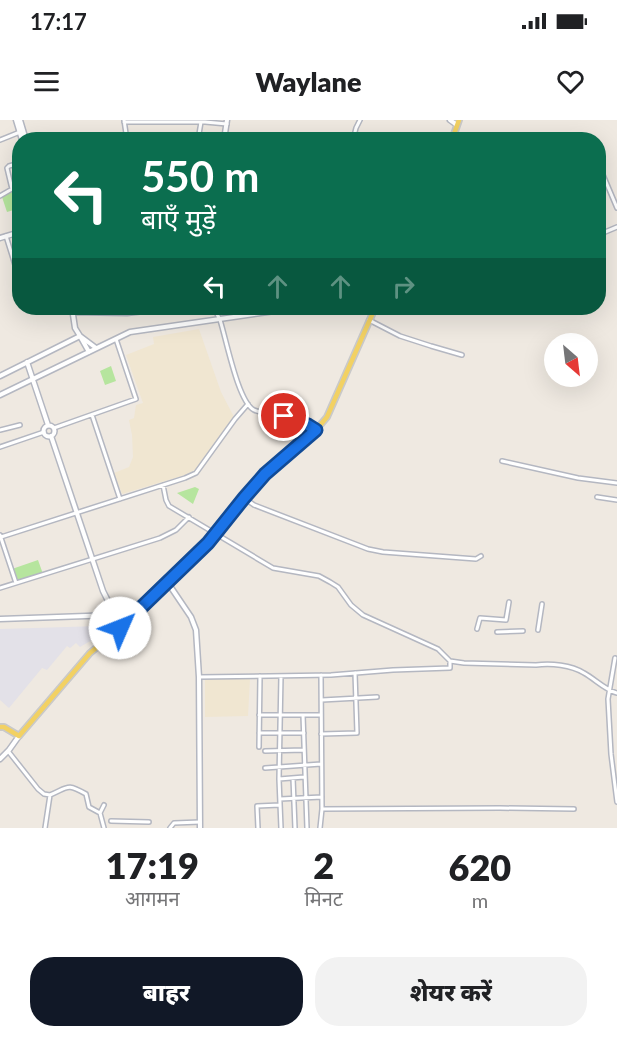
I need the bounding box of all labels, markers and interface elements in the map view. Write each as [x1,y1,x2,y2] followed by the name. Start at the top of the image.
[30,8,87,35] text: 17:17
[30,65,63,98] icon: menu
[256,65,361,98] text: Waylane
[554,65,587,98] icon: heart
[141,151,259,201] text: 550 m
[42,156,120,234] icon: left
[141,202,216,235] text: बाएँ मुड़ें
[198,270,231,303] icon: left
[261,270,294,303] icon: ahead
[324,270,357,303] icon: ahead
[387,270,420,303] icon: right
[544,333,598,387] north arrow
[544,333,598,387] map controls
[258,390,309,441] pin
[267,399,300,432] icon: arrive
[88,596,152,660] position arrow
[106,843,199,887] text: 17:19
[313,843,334,887] text: 2
[449,845,511,889] text: 620
[125,886,180,910] text: आगमन
[305,886,343,910] text: मिनट
[472,888,488,912] text: m
[30,957,303,1026] button: बाहर
[315,957,587,1026] button: शेयर करें

